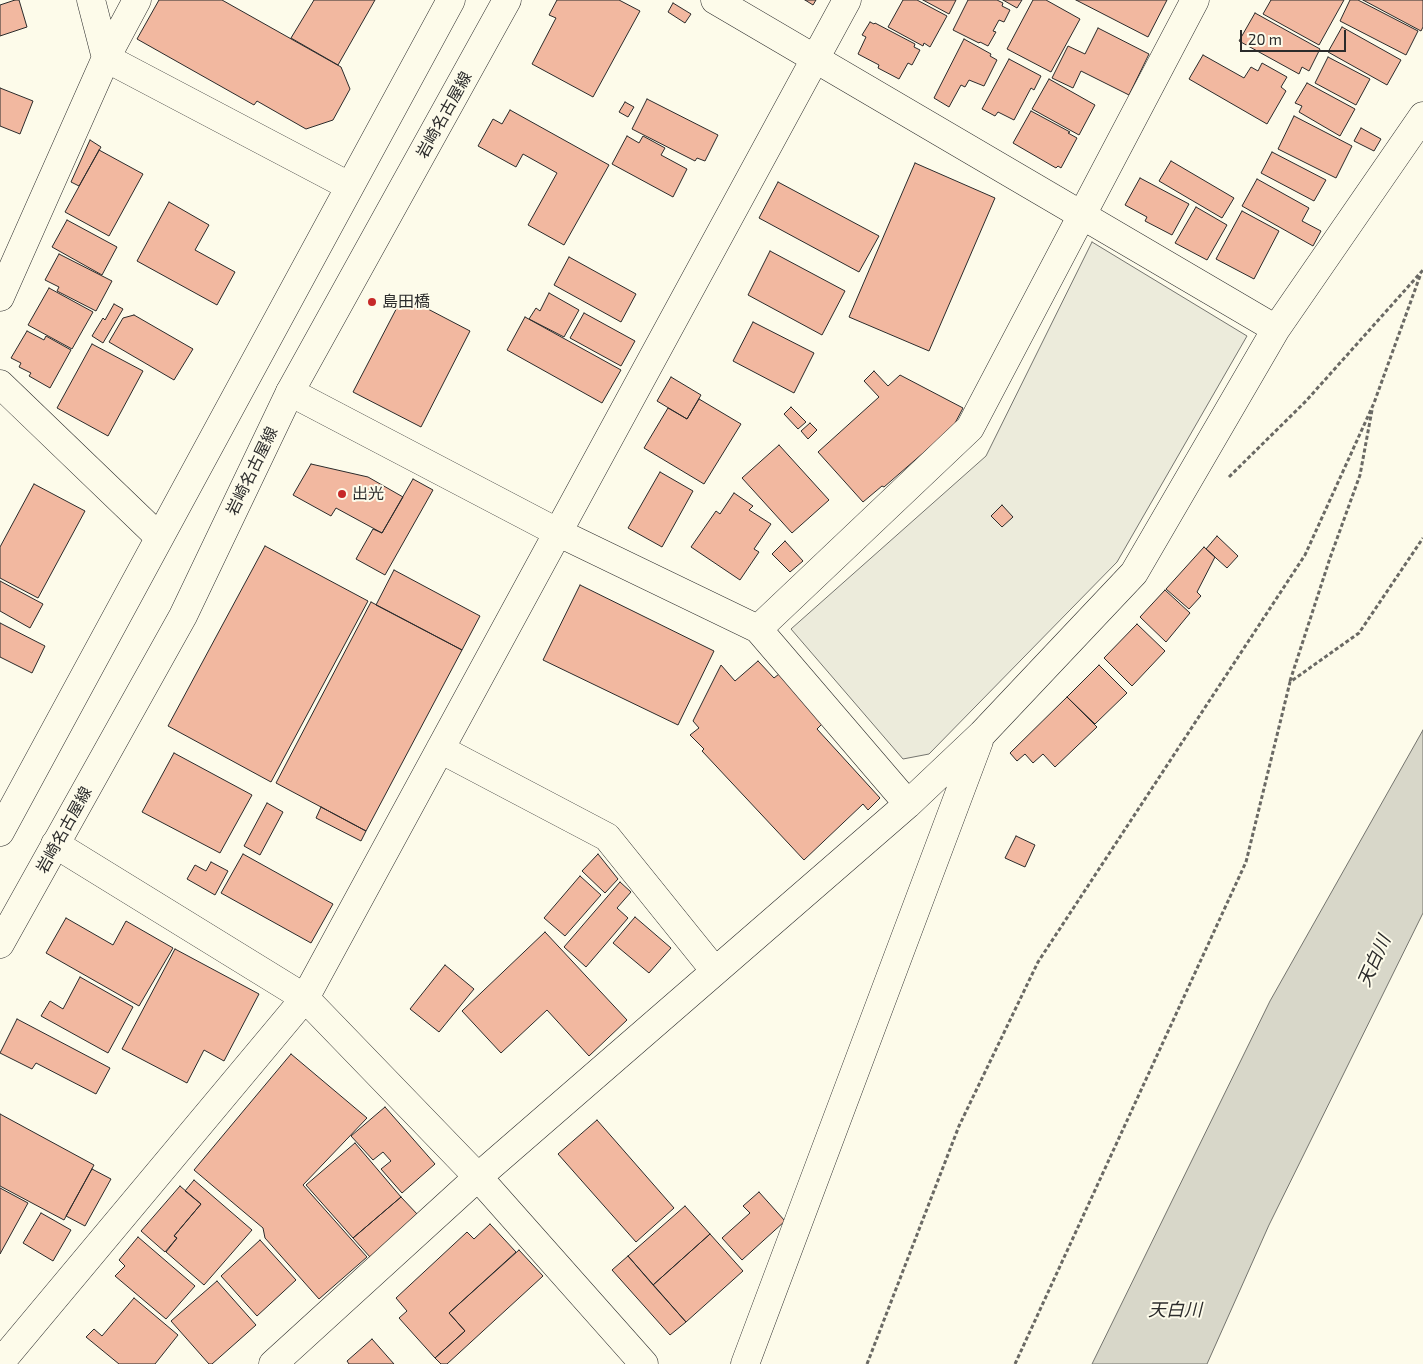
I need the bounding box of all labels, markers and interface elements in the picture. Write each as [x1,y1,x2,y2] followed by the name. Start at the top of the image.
[1243,20,1349,52] scale bar
[1248,30,1282,48] text: 20 m
[412,68,476,162] street label: 岩崎名古屋線
[382,292,430,312] place label: 島田橋
[366,296,378,308] marker: 島田橋
[222,424,282,518] street label: 岩崎名古屋線
[352,484,384,504] place label: 出光
[336,488,348,500] marker: 出光
[32,783,96,877] street label: 岩崎名古屋線
[1353,932,1395,990] water label: 天白川
[1148,1299,1202,1321] water label: 天白川

